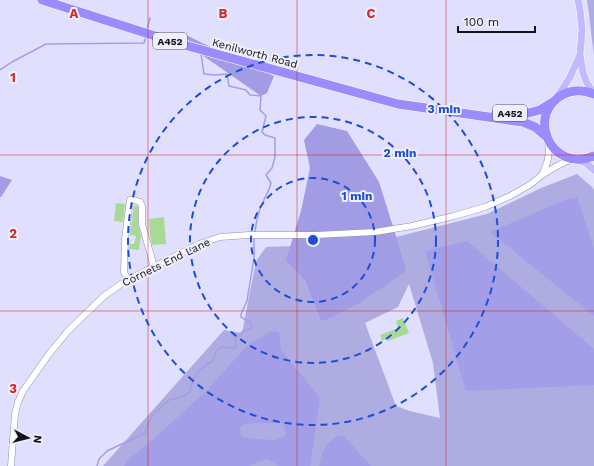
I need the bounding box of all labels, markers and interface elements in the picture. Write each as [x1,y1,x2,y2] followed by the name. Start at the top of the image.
[70,6,79,21] text: A
[219,6,228,21] text: B
[367,6,376,21] text: C
[458,8,535,34] scale bar
[464,15,499,29] text: 100 m
[153,33,187,49] road number: A452
[211,36,299,71] street label: Kenilworth Road
[10,70,16,85] text: 1
[428,102,460,116] text: 3 min
[493,105,527,121] road number: A452
[384,146,416,160] text: 2 min
[342,189,372,203] text: 1 min
[9,226,17,241] text: 2
[306,233,320,247] centre of rings
[120,236,212,289] street label: Cornets End Lane
[9,381,17,396] text: 3
[8,418,48,458] north arrow
[30,434,44,444] text: N

